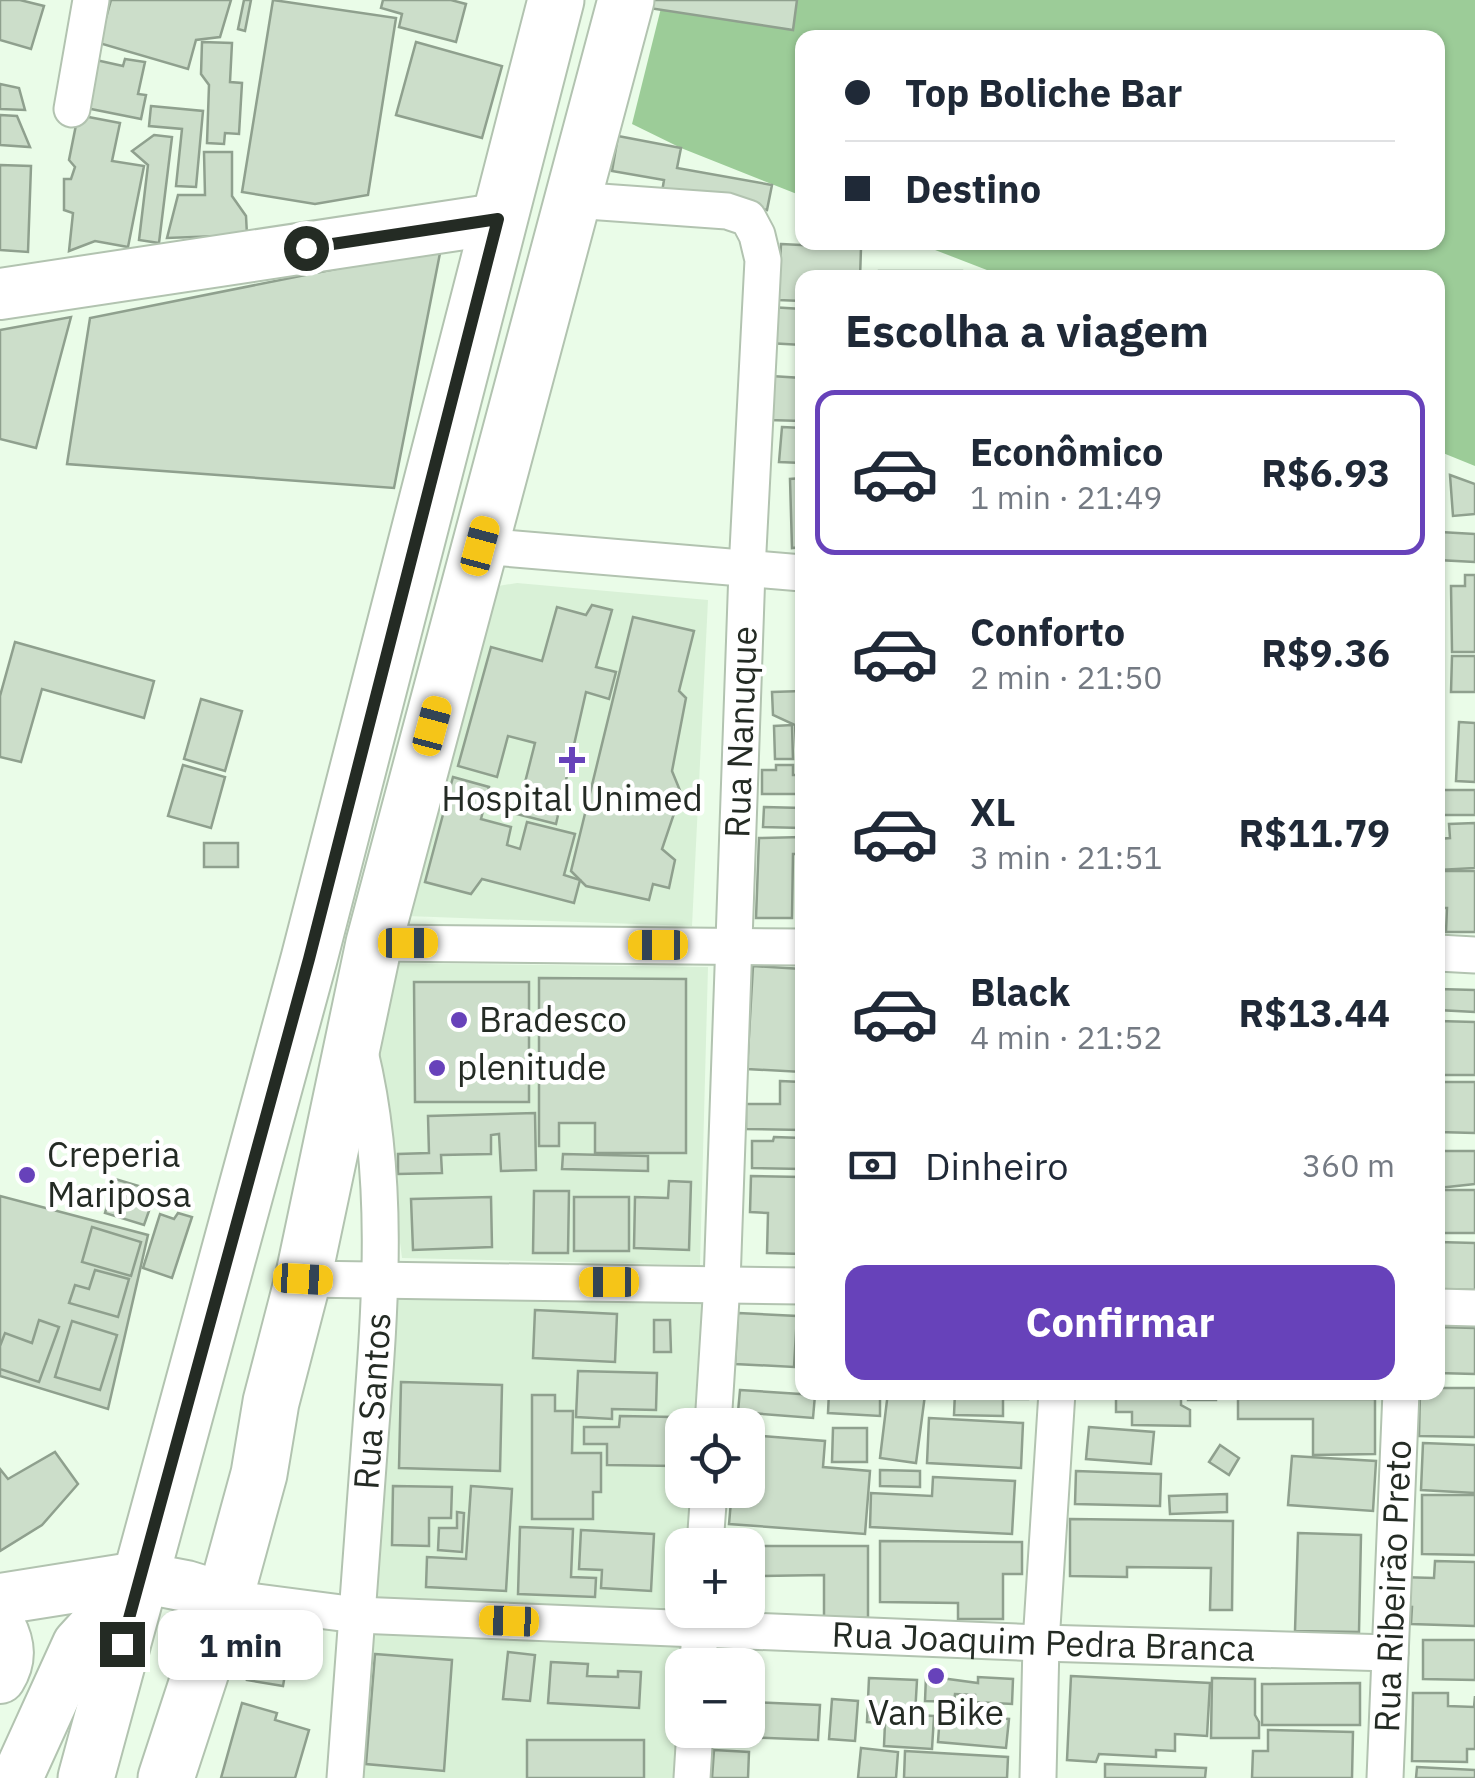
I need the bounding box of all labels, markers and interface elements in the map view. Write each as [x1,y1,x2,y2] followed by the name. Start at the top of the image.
[905,68,1182,117] text: Top Boliche Bar
[905,164,1041,213] text: Destino
[284,226,329,271] route start
[845,301,1209,359] text: Escolha a viagem
[970,427,1163,476] text: Econômico
[850,428,940,518] icon: car
[1261,448,1390,497] text: R$6.93
[970,476,1163,518] text: 1 min · 21:49
[458,513,502,579] car
[970,607,1125,656] text: Conforto
[850,608,940,698] icon: car
[713,625,767,839] street label: Rua Nanuque
[1261,628,1390,677] text: R$9.36
[970,656,1163,698] text: 2 min · 21:50
[410,693,454,759] car
[559,747,585,773] marker: Hospital Unimed
[441,775,703,821] place label: Hospital Unimed
[970,787,1016,836] text: XL
[850,788,940,878] icon: car
[1239,808,1390,857] text: R$11.79
[970,836,1163,878] text: 3 min · 21:51
[378,928,438,958] car
[628,930,688,960] car
[970,967,1070,1016] text: Black
[850,968,940,1058] icon: car
[1239,988,1390,1037] text: R$13.44
[479,996,627,1042] place label: Bradesco
[448,1009,470,1031] marker: Bradesco
[970,1016,1163,1058] text: 4 min · 21:52
[457,1044,606,1090] place label: plenitude
[426,1057,448,1079] marker: plenitude
[47,1131,191,1217] place label: Creperia Mariposa
[845,1138,900,1193] icon: cash
[925,1141,1069,1190] text: Dinheiro
[1302,1144,1395,1186] text: 360 m
[16,1164,38,1186] marker: Creperia Mariposa
[272,1262,334,1296] car
[845,1265,1395,1380] button: Confirmar
[579,1267,639,1297] car
[342,1311,400,1491] street label: Rua Santos
[665,1408,765,1748] map controls
[665,1408,765,1508] button: locate
[1363,1439,1421,1733] street label: Rua Ribeirão Preto
[665,1528,765,1628] button: +
[478,1605,540,1637] car
[157,1609,322,1679] callout: 1 min
[831,1610,1256,1671] street label: Rua Joaquim Pedra Branca
[100,1622,145,1667] route end
[199,1624,282,1666] text: 1 min
[665,1648,765,1748] button: −
[925,1665,947,1687] marker: Van Bike
[868,1689,1004,1735] place label: Van Bike

